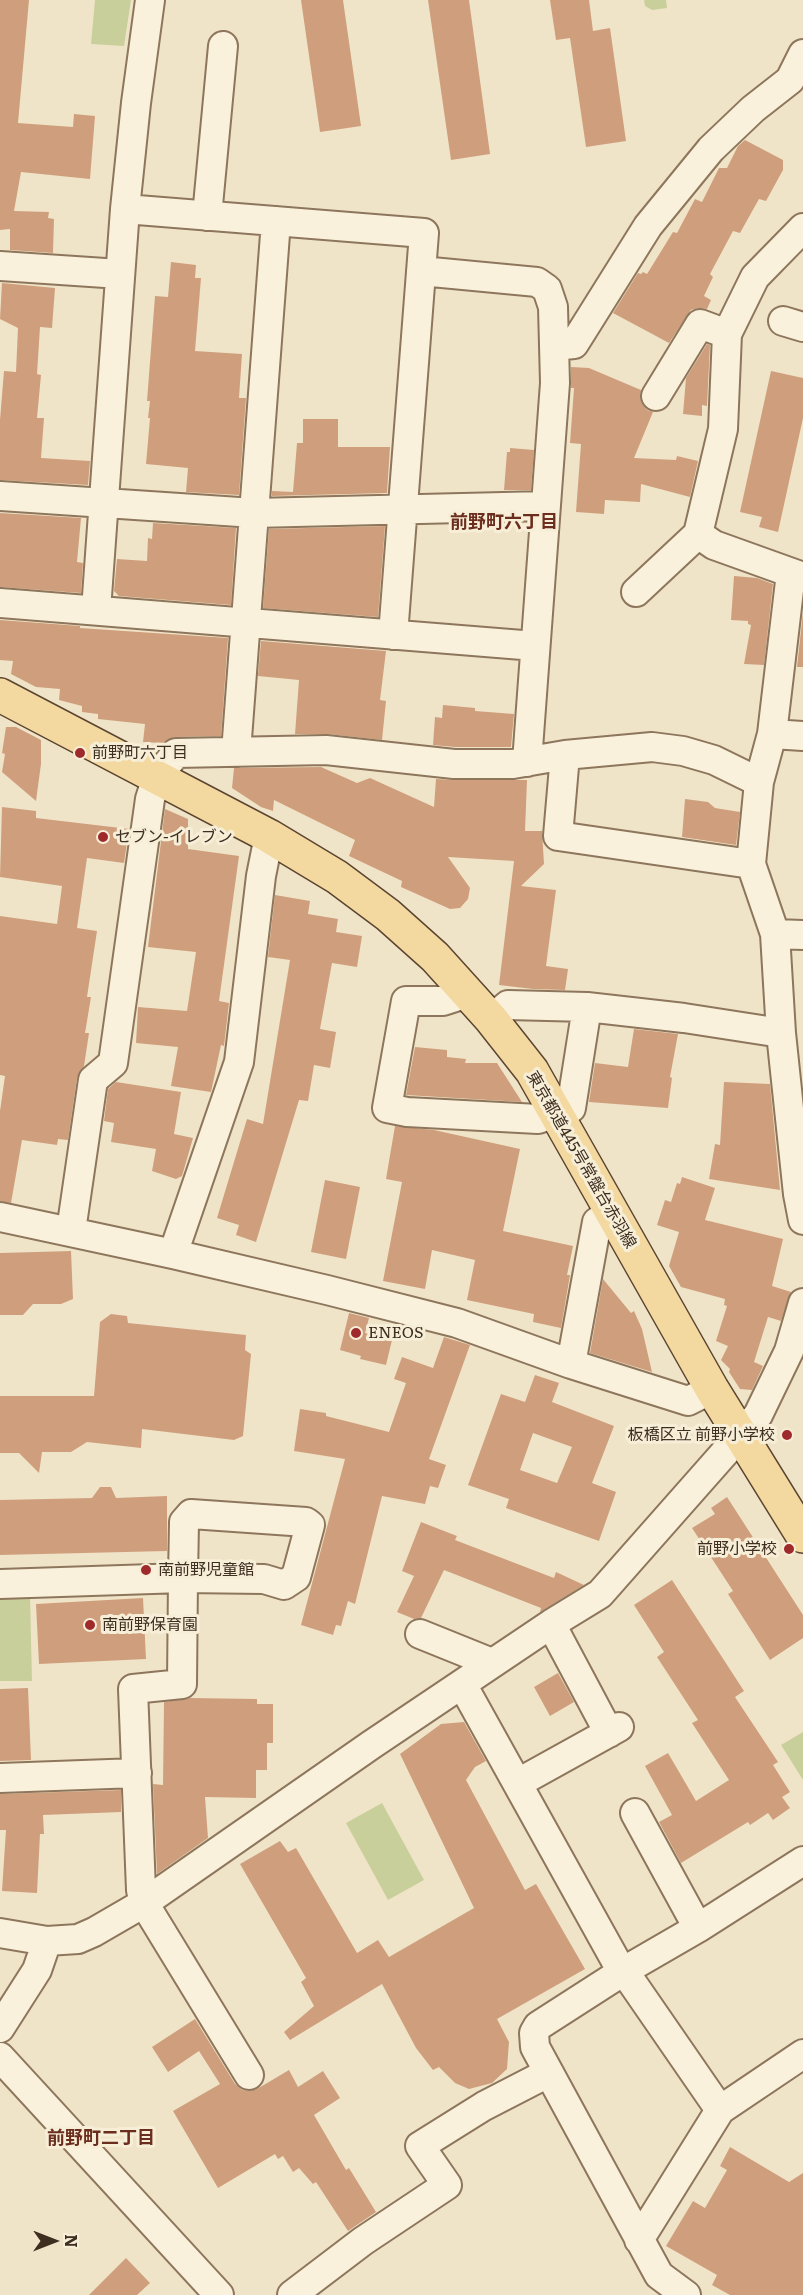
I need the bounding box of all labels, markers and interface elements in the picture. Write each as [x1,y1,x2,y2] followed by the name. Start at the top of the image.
[450,512,558,534] district label: 前野町六丁目
[92,743,188,763] place label: 前野町六丁目
[73,746,87,760] marker: 前野町六丁目
[115,827,233,847] place label: セブン-イレブン
[96,830,110,844] marker: セブン-イレブン
[522,1068,640,1252] street label: 東京都道445号常盤台赤羽線
[368,1323,423,1343] place label: ENEOS
[349,1326,363,1340] marker: ENEOS
[628,1425,775,1445] place label: 板橋区立 前野小学校
[780,1428,794,1442] marker: 板橋区立 前野小学校
[697,1539,777,1559] place label: 前野小学校
[782,1542,796,1556] marker: 前野小学校
[158,1560,254,1580] place label: 南前野児童館
[139,1563,153,1577] marker: 南前野児童館
[102,1615,198,1635] place label: 南前野保育園
[83,1618,97,1632] marker: 南前野保育園
[47,2128,155,2150] district label: 前野町二丁目
[24,2211,84,2271] north arrow
[60,2234,84,2248] text: N

